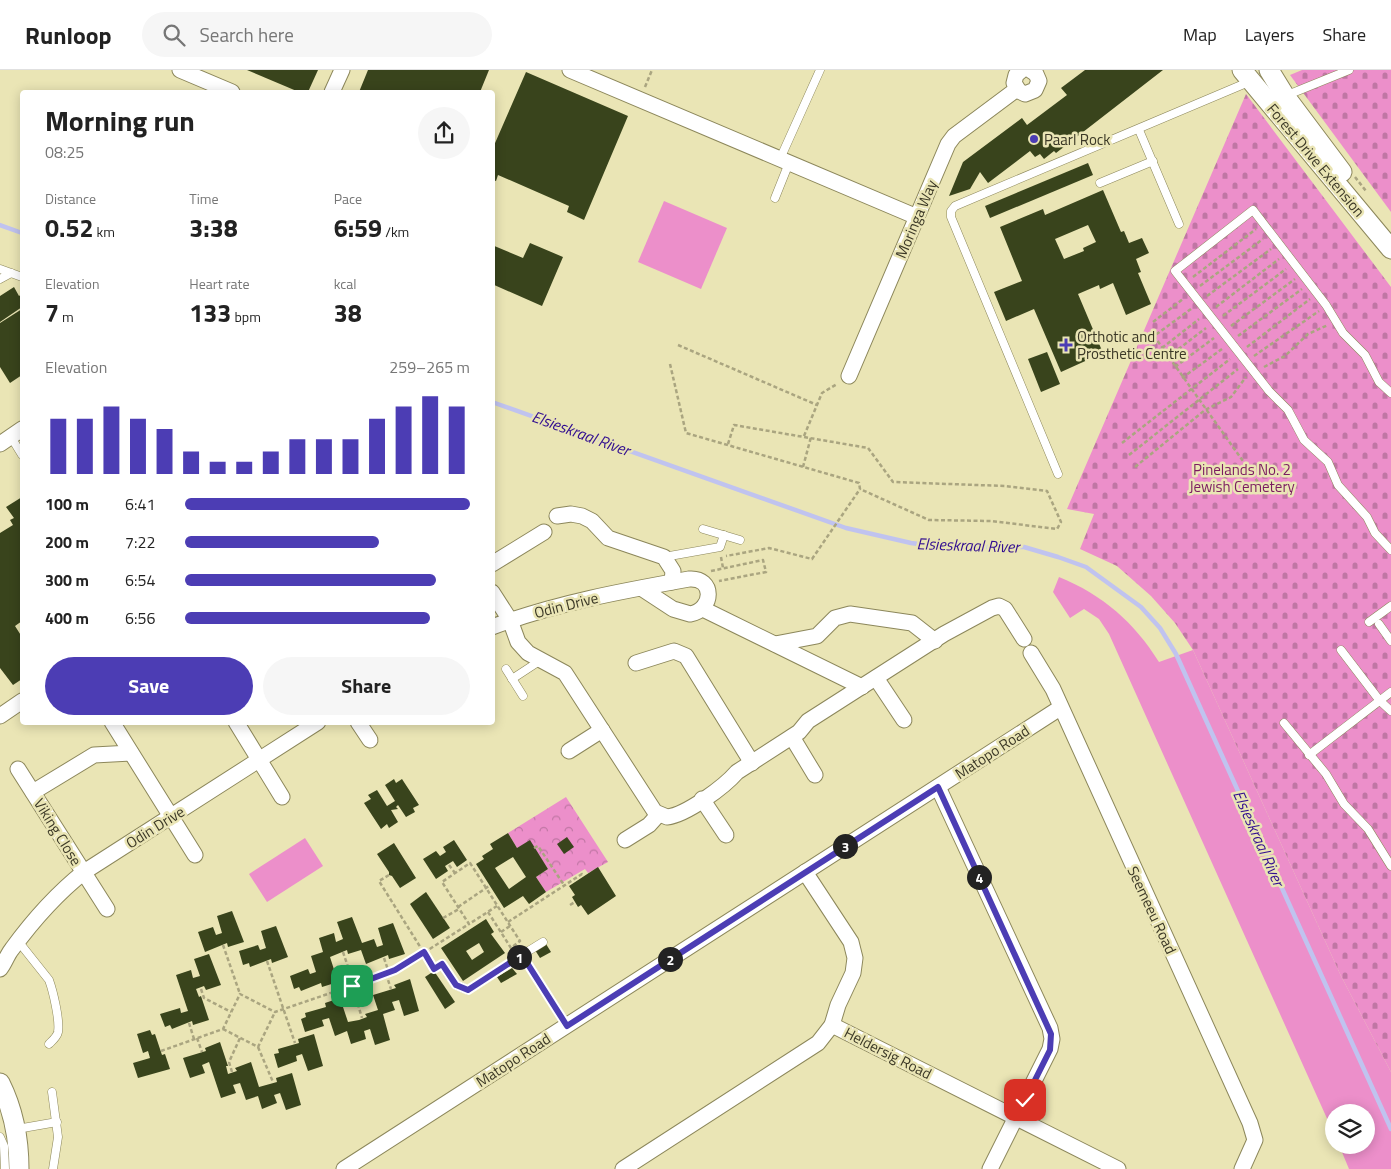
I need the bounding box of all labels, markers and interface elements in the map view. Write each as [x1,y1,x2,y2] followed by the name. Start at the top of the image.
[142,12,492,57] search box
[25,17,112,53] text: Runloop
[200,20,294,49] text: Search here
[160,21,188,49] icon: search
[1183,21,1217,48] text: Map
[1245,21,1294,48] text: Layers
[1322,21,1366,48] text: Share
[1262,98,1370,222] street label: Forest Drive Extension
[45,99,195,142] text: Morning run
[418,107,470,159] button: share
[1044,128,1111,151] place label: Paarl Rock
[1028,133,1040,145] marker: Paarl Rock
[45,140,84,164] text: 08:25
[889,176,943,262] street label: Moringa Way
[45,188,96,209] text: Distance
[189,188,219,209] text: Time
[334,188,362,209] text: Pace
[45,209,93,247] text: 0.52
[189,209,238,247] text: 3:38
[334,209,382,247] text: 6:59
[93,221,115,242] text: km
[382,221,409,242] text: /km
[45,273,99,294] text: Elevation
[189,273,249,294] text: Heart rate
[334,273,357,294] text: kcal
[45,294,59,332] text: 7
[189,294,231,332] text: 133
[334,294,362,332] text: 38
[59,306,74,327] text: m
[231,306,261,327] text: bpm
[1077,325,1187,365] place label: Orthotic and Prosthetic Centre
[1059,338,1073,352] marker: Orthotic and Prosthetic Centre
[45,355,107,379] text: Elevation
[389,355,470,379] text: 259–265 m
[529,404,635,462] water label: Elsieskraal River
[1189,458,1295,498] park label: Pinelands No. 2 Jewish Cemetery
[45,492,89,516] text: 100 m
[125,492,155,516] text: 6:41
[45,530,89,554] text: 200 m
[125,530,155,554] text: 7:22
[916,531,1022,559] water label: Elsieskraal River
[45,568,89,592] text: 300 m
[125,568,155,592] text: 6:54
[532,586,600,624] street label: Odin Drive
[45,606,89,630] text: 400 m
[125,606,155,630] text: 6:56
[45,657,253,715] button: Save
[263,657,470,715] button: Share
[950,719,1034,785] street label: Matopo Road
[1227,786,1292,892] water label: Elsieskraal River
[28,794,88,870] street label: Viking Close
[121,800,189,854] street label: Odin Drive
[832,834,858,858] pin: 3
[842,836,849,857] text: 3
[1122,862,1182,958] street label: Seemeeu Road
[966,864,992,890] pin: 4
[976,867,983,888] text: 4
[506,944,532,970] pin: 1
[658,946,682,972] pin: 2
[516,947,523,968] text: 1
[667,949,674,970] text: 2
[331,965,373,1007] pin
[338,972,366,1000] icon: arrive
[840,1021,936,1085] street label: Heldersig Road
[471,1027,555,1093] street label: Matopo Road
[1004,1079,1046,1121] pin
[1011,1086,1039,1114] icon: check
[1325,1104,1375,1154] map controls
[1325,1104,1375,1154] button: layers

